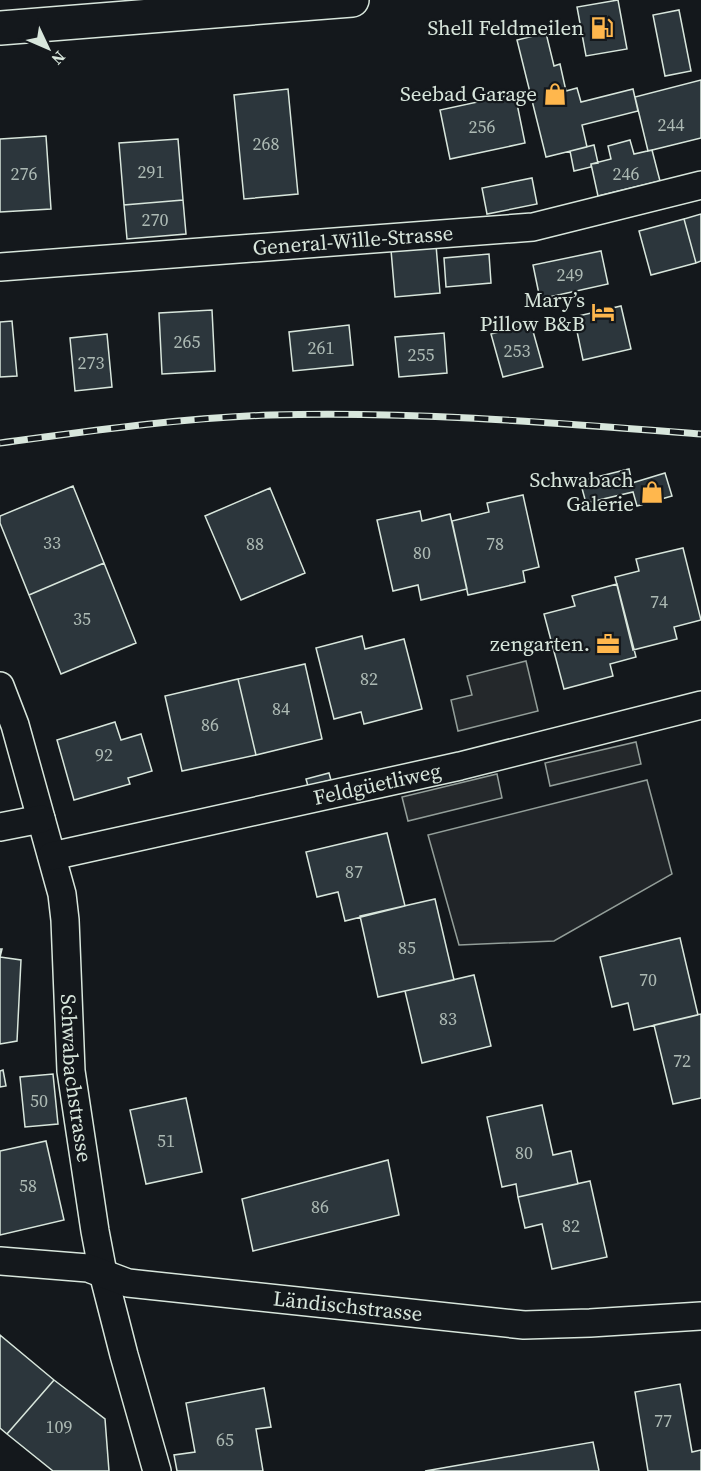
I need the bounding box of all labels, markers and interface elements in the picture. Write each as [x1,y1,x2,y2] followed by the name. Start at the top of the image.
[427,13,584,42] place label: Shell Feldmeilen
[589,15,615,41] fuel station icon: Shell Feldmeilen
[18,18,78,78] north arrow
[47,47,71,71] text: N
[400,79,537,108] place label: Seebad Garage
[542,81,568,107] shop icon: Seebad Garage
[658,112,685,137] house number: 244
[469,114,496,139] house number: 256
[253,131,280,156] house number: 268
[138,159,165,184] house number: 291
[11,161,38,186] house number: 276
[613,161,640,186] house number: 246
[142,207,169,232] house number: 270
[252,218,454,262] street label: General-Wille-Strasse
[557,262,584,287] house number: 249
[480,285,585,338] place label: Mary’s Pillow B&B
[590,299,616,325] hotel icon: Mary’s Pillow B&B
[174,329,201,354] house number: 265
[308,335,335,360] house number: 261
[504,338,531,363] house number: 253
[408,342,435,367] house number: 255
[78,350,105,375] house number: 273
[529,465,634,518] place label: Schwabach Galerie
[639,479,665,505] shop icon: Schwabach Galerie
[43,530,61,555] house number: 33
[246,531,264,556] house number: 88
[486,531,504,556] house number: 78
[413,540,431,565] house number: 80
[650,589,668,614] house number: 74
[73,606,91,631] house number: 35
[490,629,590,658] place label: zengarten.
[595,631,621,657] office icon: zengarten.
[360,666,378,691] house number: 82
[272,696,290,721] house number: 84
[201,712,219,737] house number: 86
[95,742,113,767] house number: 92
[311,756,444,812] street label: Feldgüetliweg
[345,859,363,884] house number: 87
[398,935,416,960] house number: 85
[639,967,657,992] house number: 70
[54,993,99,1164] street label: Schwabachstrasse
[439,1006,457,1031] house number: 83
[673,1048,691,1073] house number: 72
[30,1088,48,1113] house number: 50
[157,1128,175,1153] house number: 51
[515,1140,533,1165] house number: 80
[19,1173,37,1198] house number: 58
[311,1194,329,1219] house number: 86
[562,1213,580,1238] house number: 82
[272,1283,424,1328] street label: Ländischstrasse
[654,1408,672,1433] house number: 77
[46,1414,73,1439] house number: 109
[216,1427,234,1452] house number: 65

